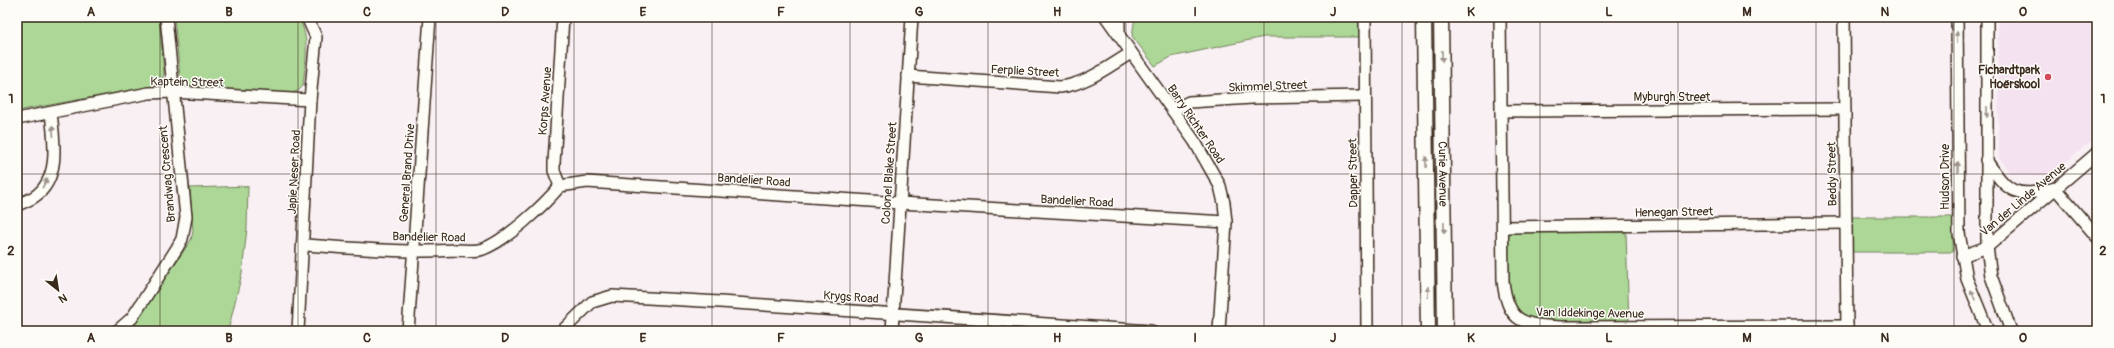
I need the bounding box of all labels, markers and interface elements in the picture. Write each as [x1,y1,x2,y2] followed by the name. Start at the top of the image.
[87,4,96,20] text: A
[225,4,233,20] text: B
[363,4,371,20] text: C
[501,4,509,20] text: D
[640,4,647,20] text: E
[777,4,785,20] text: F
[915,4,924,20] text: G
[1053,4,1061,20] text: H
[1193,4,1197,20] text: I
[1330,4,1336,20] text: J
[1467,4,1475,20] text: K
[1605,4,1613,20] text: L
[1742,4,1752,20] text: M
[1881,4,1890,20] text: N
[2019,4,2028,20] text: O
[1954,30,1960,43] one-way arrow
[1439,50,1445,63] one-way arrow
[990,62,1060,81] street label: Ferplie Street
[1978,63,2041,92] place label: Fichardtpark Hoërskool
[536,66,555,136] street label: Korps Avenue
[2043,72,2053,82] marker: Fichardtpark Hoërskool
[150,74,224,91] street label: Kaptein Street
[1228,78,1308,95] street label: Skimmel Street
[1164,82,1228,167] street label: Barry Richter Road
[1634,90,1711,105] street label: Myburgh Street
[8,91,14,107] text: 1
[2100,91,2106,107] text: 1
[1983,106,1990,118] one-way arrow
[878,121,901,225] street label: Colonel Blake Street
[397,123,418,223] street label: General Brand Drive
[49,124,56,137] one-way arrow
[156,125,179,223] street label: Brandwag Crescent
[285,129,304,215] street label: Japie Neser Road
[1345,138,1362,208] street label: Dapper Street
[1435,141,1450,207] street label: Curie Avenue
[1824,141,1841,206] street label: Beddy Street
[1938,144,1953,210] street label: Hudson Drive
[1423,155,1429,168] one-way arrow
[1977,159,2069,240] street label: Van der Linde Avenue
[1955,160,1961,173] one-way arrow
[717,170,791,191] street label: Bandelier Road
[42,178,49,189] one-way arrow
[1040,192,1114,211] street label: Bandelier Road
[1635,204,1714,221] street label: Henegan Street
[1440,222,1447,234] one-way arrow
[392,229,466,246] street label: Bandelier Road
[7,243,15,259] text: 2
[2099,243,2107,259] text: 2
[38,270,78,310] north arrow
[1425,285,1431,298] one-way arrow
[823,288,879,307] street label: Krygs Road
[1970,289,1976,300] one-way arrow
[56,291,69,306] text: N
[1536,305,1644,322] street label: Van Iddekinge Avenue
[87,330,96,346] text: A
[225,330,233,346] text: B
[363,330,371,346] text: C
[501,330,509,346] text: D
[640,330,647,346] text: E
[777,330,785,346] text: F
[915,330,924,346] text: G
[1053,330,1061,346] text: H
[1193,330,1197,346] text: I
[1330,330,1336,346] text: J
[1467,330,1475,346] text: K
[1605,330,1613,346] text: L
[1742,330,1752,346] text: M
[1881,330,1890,346] text: N
[2019,330,2028,346] text: O

